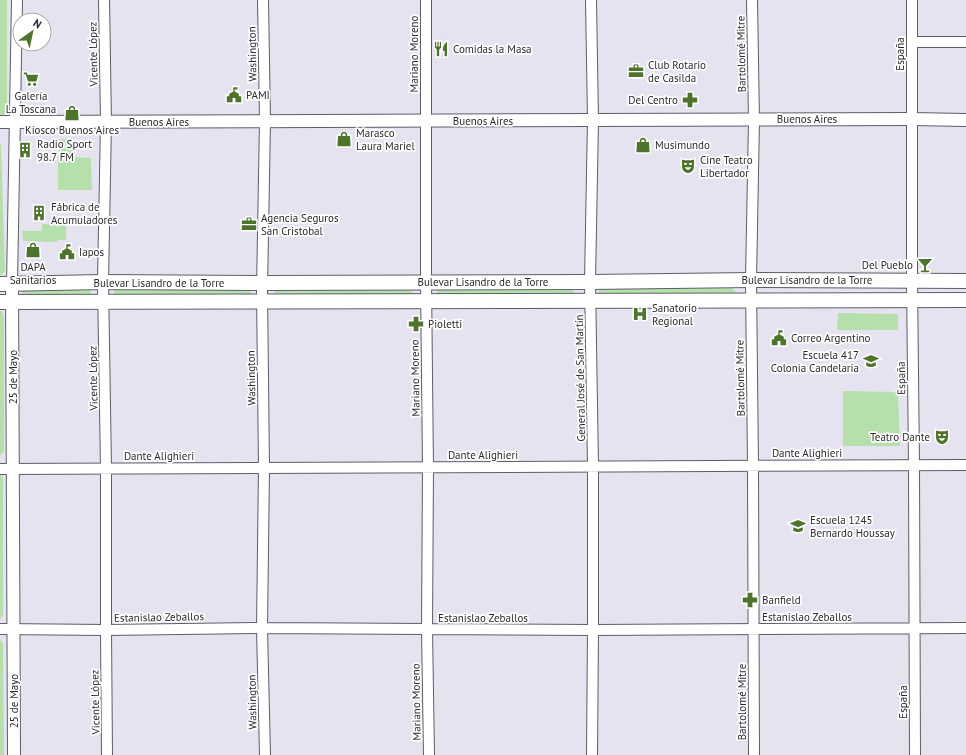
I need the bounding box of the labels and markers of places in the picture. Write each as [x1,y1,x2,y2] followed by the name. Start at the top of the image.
[432,40,450,58] restaurant icon: Comidas la Masa
[453,42,531,56] place label: Comidas la Masa
[648,58,706,85] place label: Club Rotario de Casilda
[627,62,645,80] office icon: Club Rotario de Casilda
[22,70,40,88] supermarket icon: Galería La Toscana
[225,86,243,104] public building icon: PAMI
[246,88,270,102] place label: PAMI
[6,89,56,116] place label: Galería La Toscana
[681,91,699,109] pharmacy icon: Del Centro
[628,93,678,107] place label: Del Centro
[63,104,81,122] shop icon: Kiosco Buenos Aires
[25,123,119,137] place label: Kiosco Buenos Aires
[356,126,415,153] place label: Marasco Laura Mariel
[335,130,353,148] shop icon: Marasco Laura Mariel
[634,136,652,154] shop icon: Musimundo
[37,137,92,164] place label: Radio Sport 98.7 FM
[655,138,710,152] place label: Musimundo
[16,141,34,159] building icon: Radio Sport 98.7 FM
[700,153,753,180] place label: Cine Teatro Libertador
[679,157,697,175] theatre icon: Cine Teatro Libertador
[51,200,118,227] place label: Fábrica de Acumuladores
[30,204,48,222] building icon: Fábrica de Acumuladores
[261,211,339,238] place label: Agencia Seguros San Cristobal
[240,215,258,233] office icon: Agencia Seguros San Cristobal
[24,241,42,259] shop icon: DAPA Sanitarios
[58,243,76,261] public building icon: Iapos
[79,245,105,259] place label: Iapos
[916,256,934,274] bar icon: Del Pueblo
[862,258,913,272] place label: Del Pueblo
[10,260,57,287] place label: DAPA Sanitarios
[652,301,697,328] place label: Sanatorio Regional
[631,305,649,323] hospital icon: Sanatorio Regional
[407,315,425,333] pharmacy icon: Pioletti
[428,317,462,331] place label: Pioletti
[770,329,788,347] public building icon: Correo Argentino
[791,331,871,345] place label: Correo Argentino
[771,348,859,375] place label: Escuela 417 Colonia Candelaria
[862,352,880,370] school or university icon: Escuela 417 Colonia Candelaria
[933,428,951,446] theatre icon: Teatro Dante
[870,430,930,444] place label: Teatro Dante
[810,513,896,540] place label: Escuela 1245 Bernardo Houssay
[789,517,807,535] school or university icon: Escuela 1245 Bernardo Houssay
[741,591,759,609] pharmacy icon: Banfield
[762,593,801,607] place label: Banfield

